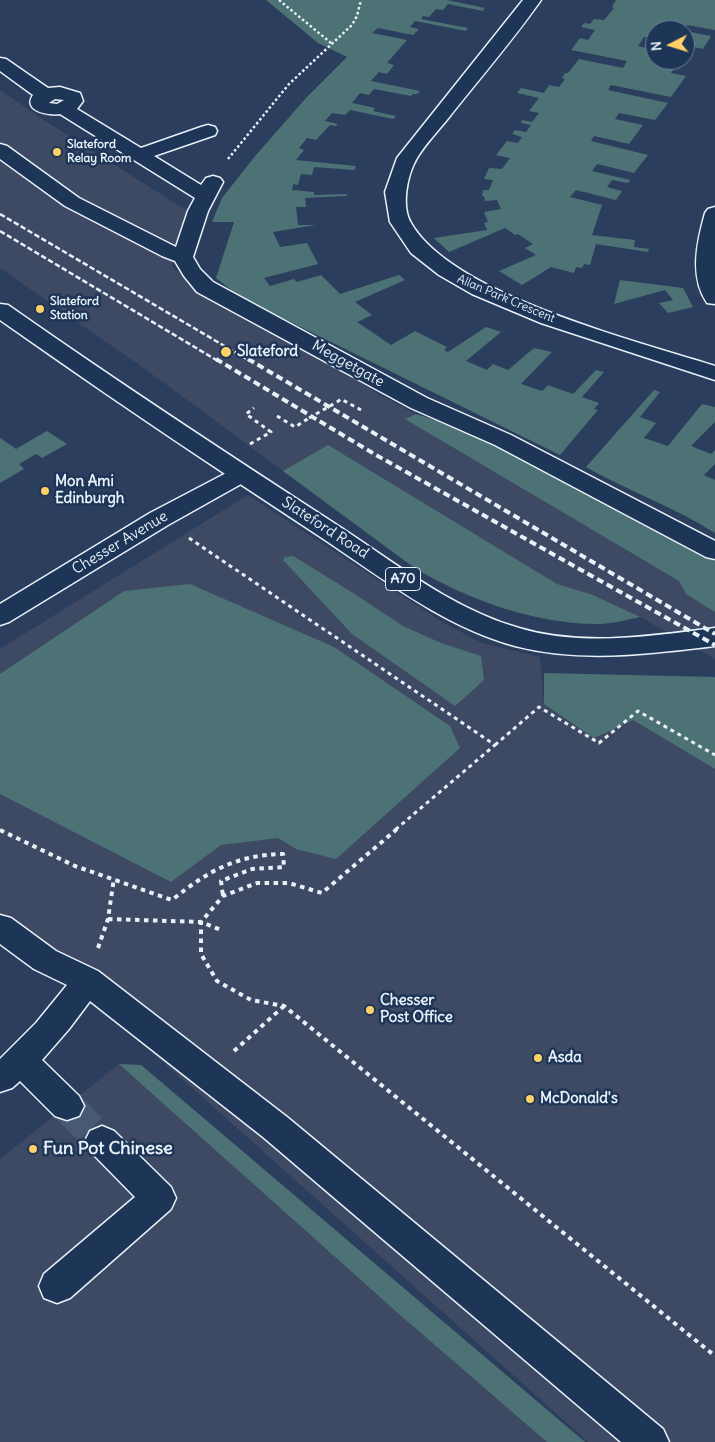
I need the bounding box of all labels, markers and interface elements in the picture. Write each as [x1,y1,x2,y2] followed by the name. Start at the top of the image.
[645,20,695,70] north arrow
[647,41,665,52] text: N
[67,138,132,166] place label: Slateford Relay Room
[51,146,63,158] marker: Slateford Relay Room
[455,272,557,326] street label: Allan Park Crescent
[50,295,99,323] place label: Slateford Station
[34,303,46,315] marker: Slateford Station
[309,337,387,391] street label: Meggetgate
[237,343,298,361] place label: Slateford
[219,345,233,359] marker: Slateford
[55,473,124,508] place label: Mon Ami Edinburgh
[39,485,51,497] marker: Mon Ami Edinburgh
[278,493,372,563] street label: Slateford Road
[69,507,171,579] street label: Chesser Avenue
[386,568,420,590] road number: A70
[380,992,453,1027] place label: Chesser Post Office
[364,1004,376,1016] marker: Chesser Post Office
[548,1049,582,1067] place label: Asda
[532,1052,544,1064] marker: Asda
[540,1090,618,1108] place label: McDonald's
[524,1093,536,1105] marker: McDonald's
[43,1138,173,1160] place label: Fun Pot Chinese
[27,1143,39,1155] marker: Fun Pot Chinese

